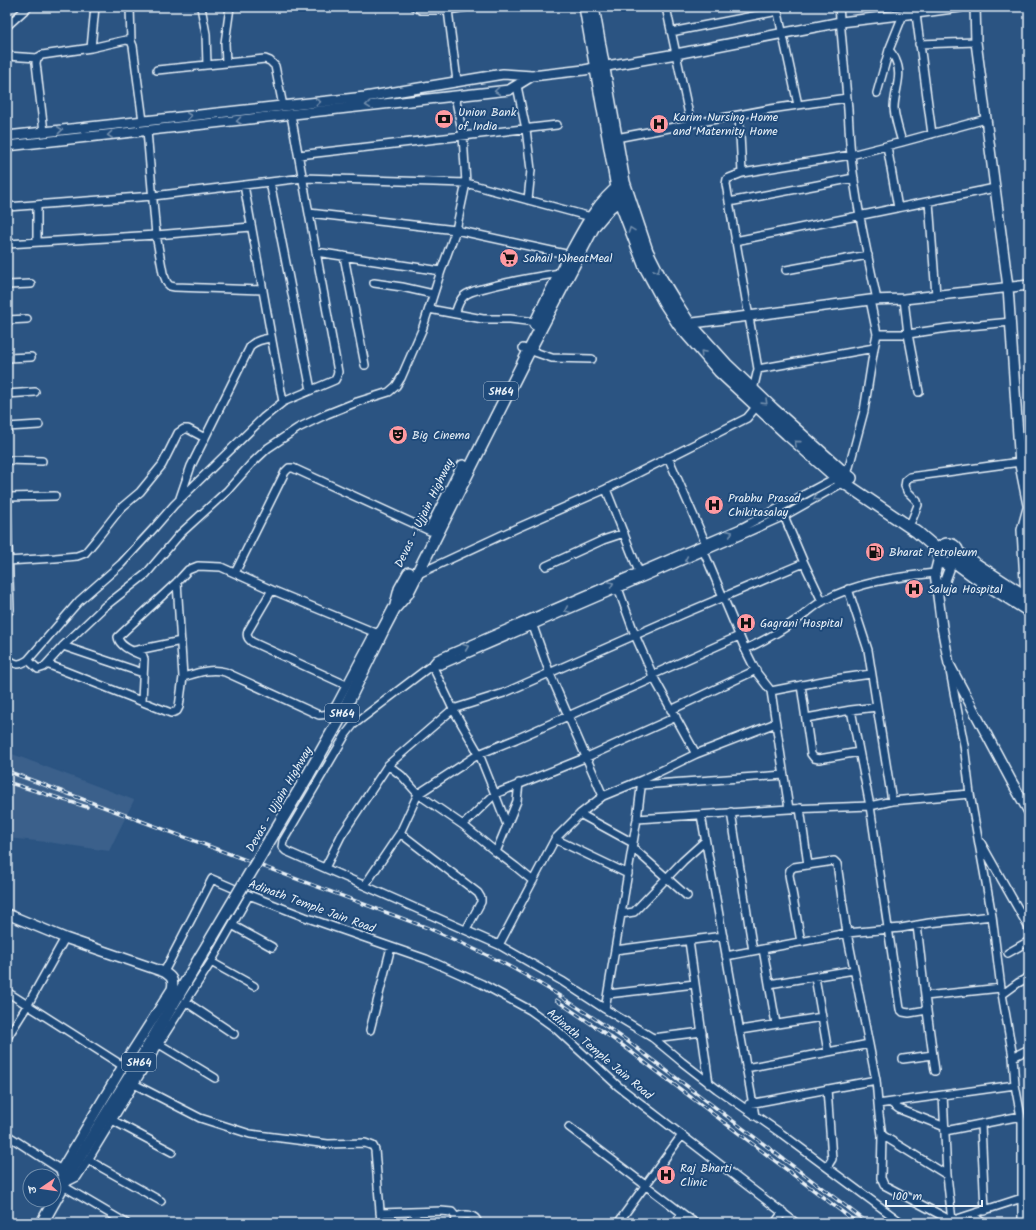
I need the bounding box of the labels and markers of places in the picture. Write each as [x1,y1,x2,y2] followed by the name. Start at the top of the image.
[458,103,517,136] place label: Union Bank of India
[433,108,455,130] bank icon: Union Bank of India
[673,108,779,141] place label: Karim Nursing Home and Maternity Home
[648,113,670,135] hospital icon: Karim Nursing Home and Maternity Home
[498,247,520,269] supermarket icon: Sohail WheatMeal
[523,249,612,268] place label: Sohail WheatMeal
[387,424,409,446] theatre icon: Big Cinema
[412,426,470,445] place label: Big Cinema
[728,489,801,522] place label: Prabhu Prasad Chikitasalay
[703,494,725,516] hospital icon: Prabhu Prasad Chikitasalay
[864,541,886,563] fuel station icon: Bharat Petroleum
[889,543,978,562] place label: Bharat Petroleum
[903,578,925,600] hospital icon: Saluja Hospital
[928,580,1003,599] place label: Saluja Hospital
[735,612,757,634] hospital icon: Gagrani Hospital
[760,614,843,633] place label: Gagrani Hospital
[680,1159,733,1192] place label: Raj Bharti Clinic
[655,1164,677,1186] hospital icon: Raj Bharti Clinic

